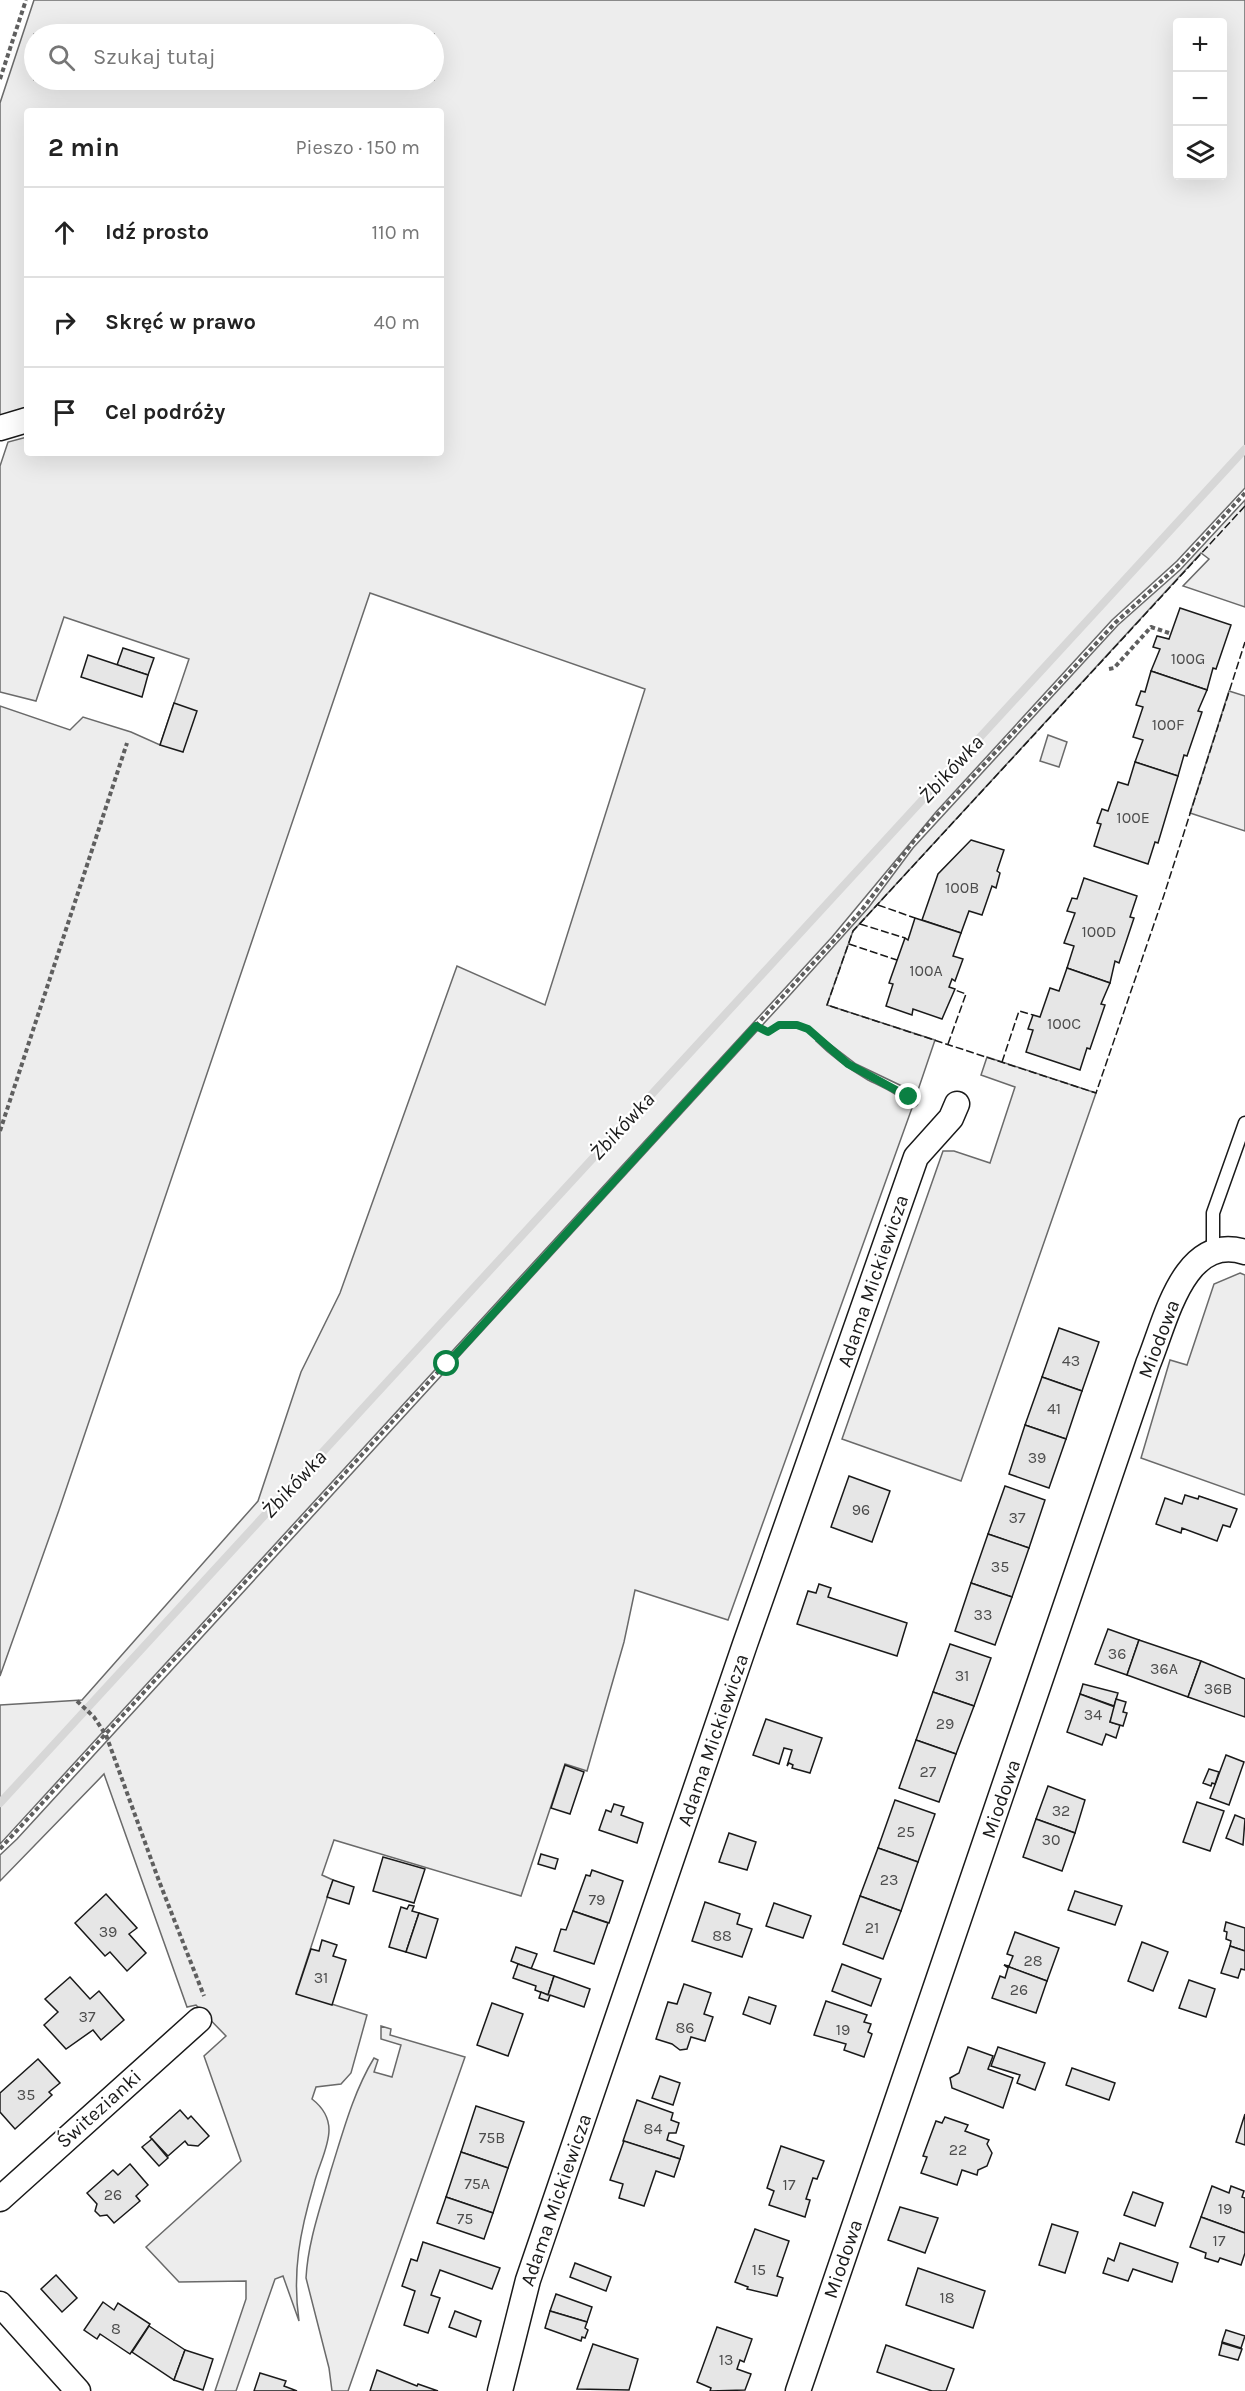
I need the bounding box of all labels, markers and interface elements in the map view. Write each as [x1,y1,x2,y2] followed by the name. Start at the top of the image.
[1173,18,1227,180] map controls
[1173,18,1227,72] button: +
[24,24,444,90] search box
[45,41,78,74] icon: search
[93,44,216,70] text: Szukaj tutaj
[1173,72,1227,126] button: −
[1173,126,1227,180] button: layers
[48,132,120,163] text: 2 min
[295,136,420,159] text: Pieszo · 150 m
[48,216,81,249] icon: ahead
[105,219,209,245] text: Idź prosto
[371,221,420,244] text: 110 m
[48,306,81,339] icon: right
[105,309,256,335] text: Skręć w prawo
[374,311,420,334] text: 40 m
[48,396,81,429] icon: arrive
[105,399,225,425] text: Cel podróży
[1171,649,1205,668] house number: 100G
[1152,715,1184,734] house number: 100F
[914,730,988,808] water label: Żbikówka
[1116,808,1150,827] house number: 100E
[945,878,979,897] house number: 100B
[1082,922,1116,941] house number: 100D
[909,961,943,980] house number: 100A
[1047,1014,1081,1033] house number: 100C
[895,1083,921,1109] route end
[585,1087,659,1165] water label: Żbikówka
[833,1192,913,1370] street label: Adama Mickiewicza
[1134,1297,1184,1381] street label: Miodowa
[433,1350,459,1376] route start
[1062,1351,1080,1370] house number: 43
[1047,1399,1061,1418] house number: 41
[257,1445,331,1523] water label: Żbikówka
[1028,1448,1046,1467] house number: 39
[852,1500,870,1519] house number: 96
[1009,1508,1026,1527] house number: 37
[991,1557,1009,1576] house number: 35
[974,1605,992,1624] house number: 33
[1108,1644,1126,1663] house number: 36
[673,1651,753,1829] street label: Adama Mickiewicza
[1150,1659,1178,1678] house number: 36A
[955,1666,969,1685] house number: 31
[1204,1679,1232,1698] house number: 36B
[1084,1705,1102,1724] house number: 34
[936,1714,954,1733] house number: 29
[977,1756,1025,1842] street label: Miodowa
[920,1762,937,1781] house number: 27
[1052,1801,1070,1820] house number: 32
[897,1822,915,1841] house number: 25
[1042,1830,1060,1849] house number: 30
[880,1870,898,1889] house number: 23
[589,1890,605,1909] house number: 79
[865,1918,879,1937] house number: 21
[99,1922,117,1941] house number: 39
[712,1926,732,1945] house number: 88
[1023,1951,1043,1970] house number: 28
[314,1968,328,1987] house number: 31
[1010,1980,1028,1999] house number: 26
[79,2007,96,2026] house number: 37
[676,2018,695,2037] house number: 86
[836,2020,850,2039] house number: 19
[51,2064,146,2153] street label: Świtezianki
[17,2085,35,2104] house number: 35
[516,2111,596,2289] street label: Adama Mickiewicza
[644,2119,662,2138] house number: 84
[479,2128,505,2147] house number: 75B
[949,2140,967,2159] house number: 22
[464,2174,490,2193] house number: 75A
[783,2175,796,2194] house number: 17
[104,2185,122,2204] house number: 26
[1218,2199,1232,2218] house number: 19
[457,2209,473,2228] house number: 75
[819,2216,867,2302] street label: Miodowa
[1213,2231,1226,2250] house number: 17
[752,2260,766,2279] house number: 15
[939,2288,955,2307] house number: 18
[111,2319,121,2338] house number: 8
[719,2350,733,2369] house number: 13

